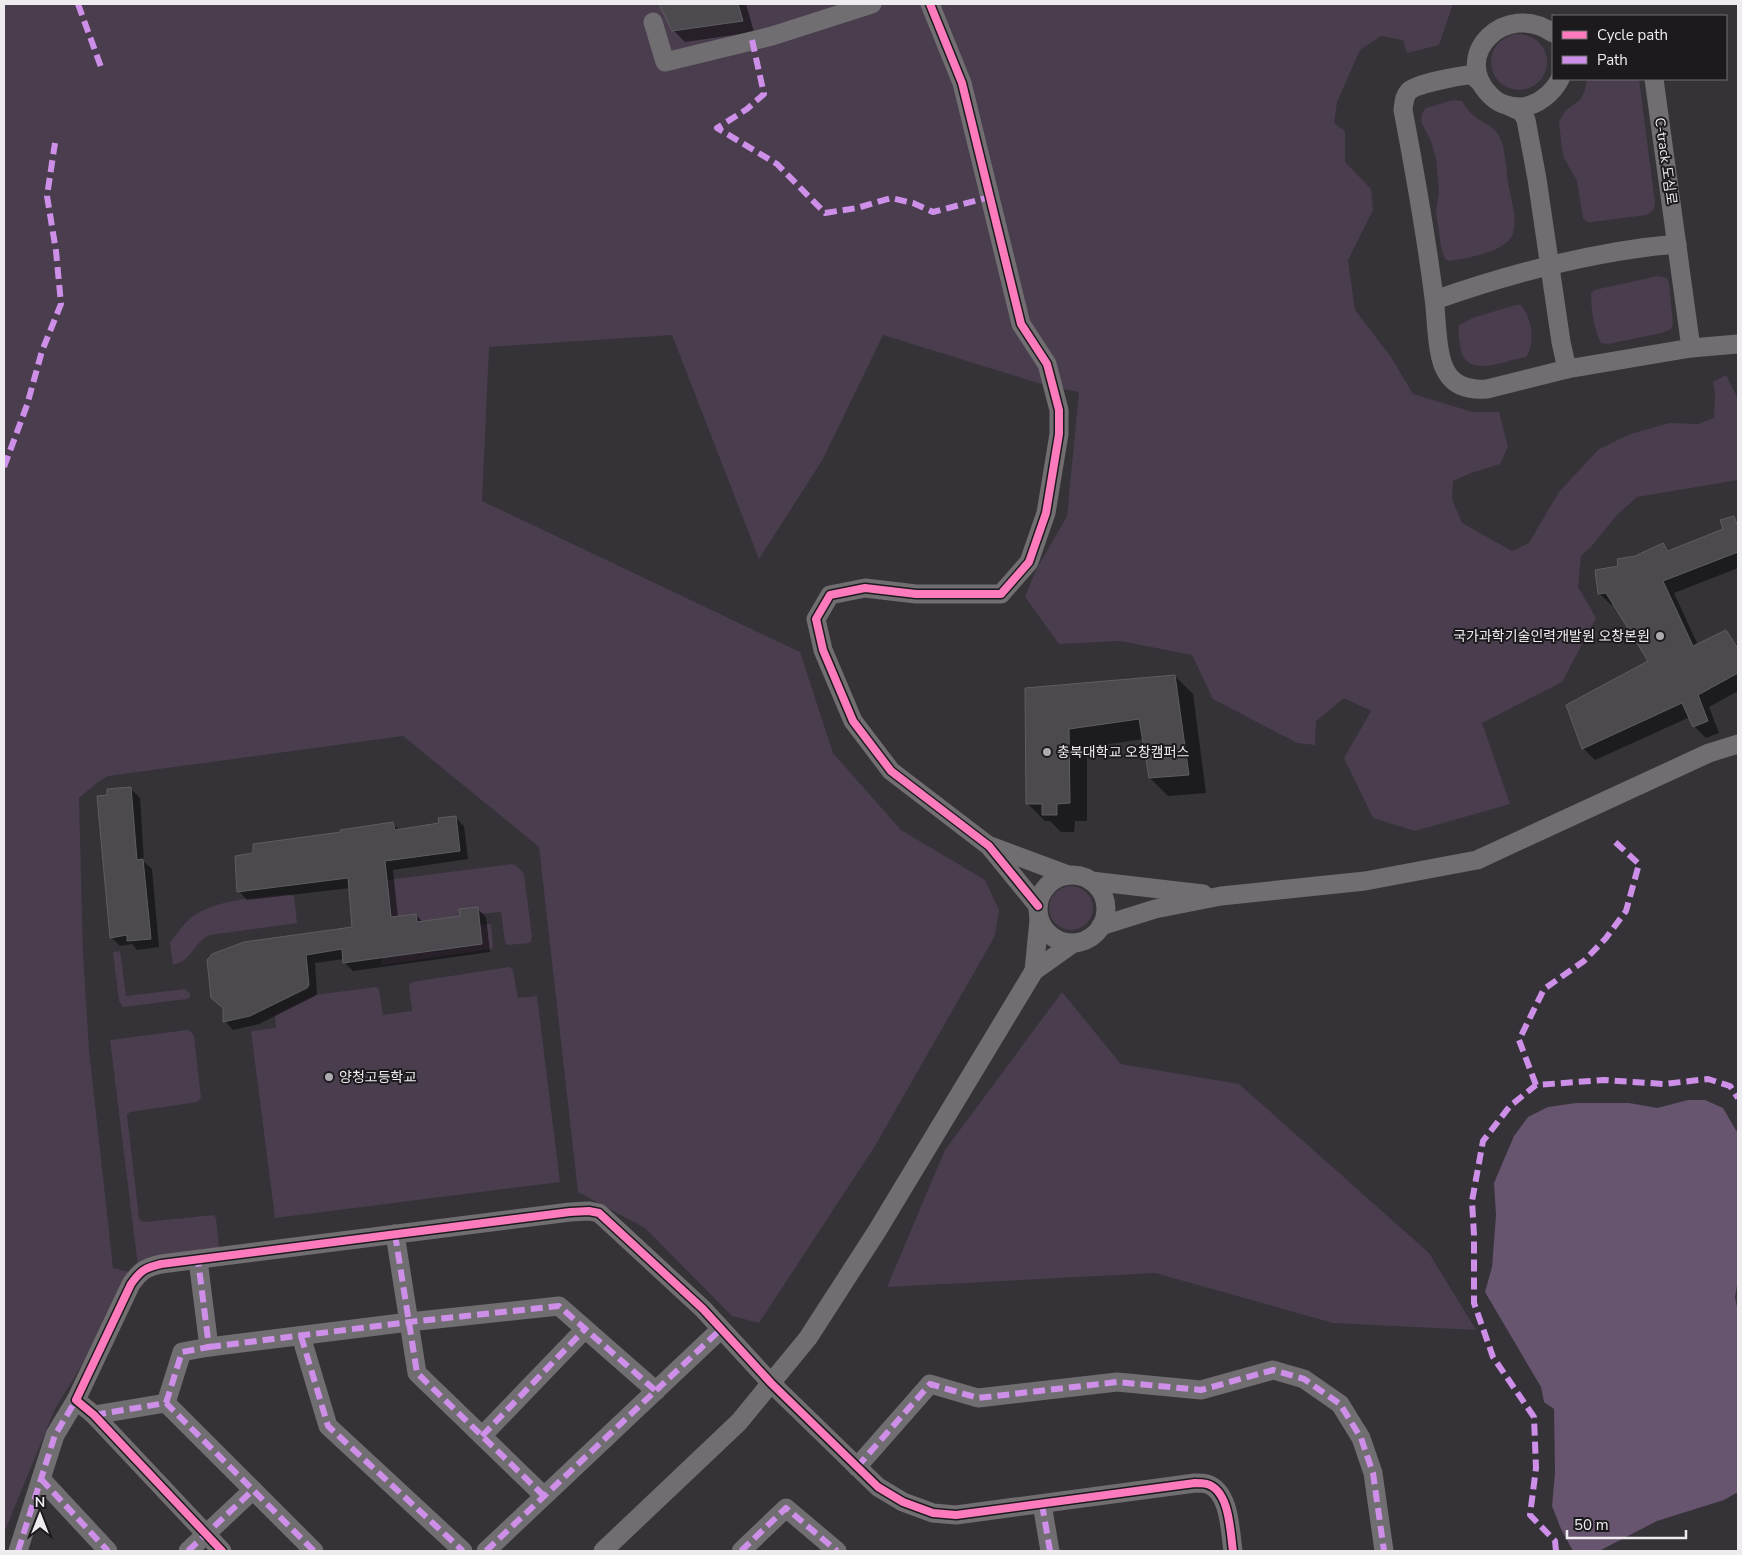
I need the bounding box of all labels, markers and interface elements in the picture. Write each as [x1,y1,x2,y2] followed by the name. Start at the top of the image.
[1552,15,1727,80] legend
[1597,25,1668,45] text: Cycle path
[1597,50,1628,70] text: Path
[1650,116,1681,206] street label: C-track 도심로
[1453,627,1650,646] place label: 국가과학기술인력개발원 오창본원
[1654,630,1666,642] marker: 국가과학기술인력개발원 오창본원
[1057,743,1190,762] place label: 충북대학교 오창캠퍼스
[1041,746,1053,758] marker: 충북대학교 오창캠퍼스
[339,1068,416,1087] place label: 양청고등학교
[323,1071,335,1083] marker: 양청고등학교
[15,1490,65,1540] north arrow
[35,1493,45,1512] text: N
[1567,1508,1686,1540] scale bar
[1574,1515,1609,1535] text: 50 m

